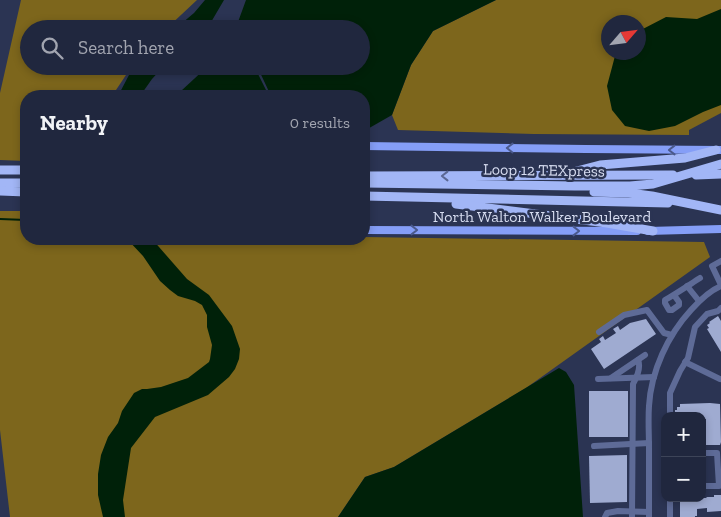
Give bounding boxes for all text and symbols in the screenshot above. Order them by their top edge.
north arrow [601,15,646,60]
search box [20,20,370,75]
icon: search [38,34,66,62]
text: Search here [78,36,174,59]
text: Nearby [40,110,108,135]
text: 0 results [290,113,350,132]
one-way arrow [506,143,514,153]
one-way arrow [668,145,676,155]
street label: Loop 12 TEXpress [483,159,605,181]
one-way arrow [441,171,448,181]
street label: North Walton Walker Boulevard [433,207,651,226]
one-way arrow [410,225,418,235]
one-way arrow [572,226,580,236]
map controls [661,412,706,502]
button: + [661,412,706,457]
button: − [661,457,706,502]

